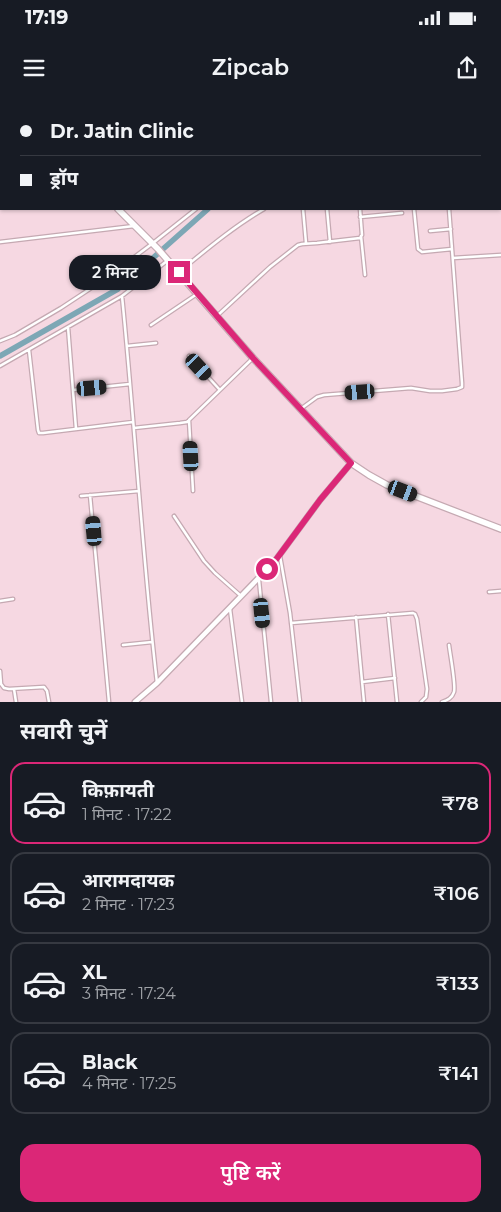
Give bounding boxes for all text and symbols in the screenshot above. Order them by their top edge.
text: 17:19 [25,6,68,29]
icon: menu [20,54,48,82]
text: Zipcab [212,54,289,81]
icon: share [453,54,481,82]
text: Dr. Jatin Clinic [50,120,194,143]
text: ड्रॉप [50,167,78,190]
callout: 2 मिनट [69,254,162,290]
route end [168,261,190,283]
text: 2 मिनट [92,263,138,282]
car [183,351,214,383]
car [76,379,107,397]
car [344,383,375,401]
car [182,441,199,471]
car [386,479,419,503]
car [85,515,102,547]
route start [256,558,278,580]
car [252,597,271,629]
text: सवारी चुनें [20,718,107,745]
text: किफ़ायती [82,779,154,802]
icon: car [22,781,67,826]
text: ₹78 [442,792,479,815]
text: 1 मिनट · 17:22 [82,805,172,824]
text: आरामदायक [82,869,174,892]
icon: car [22,871,67,916]
text: ₹106 [433,882,479,905]
text: 2 मिनट · 17:23 [82,895,175,914]
icon: car [22,961,67,1006]
text: XL [82,961,107,984]
text: ₹133 [436,972,479,995]
text: 3 मिनट · 17:24 [82,984,176,1003]
icon: car [22,1051,67,1096]
text: Black [82,1051,138,1074]
text: ₹141 [438,1062,479,1085]
text: 4 मिनट · 17:25 [82,1074,176,1093]
button: पुष्टि करें [20,1144,481,1202]

